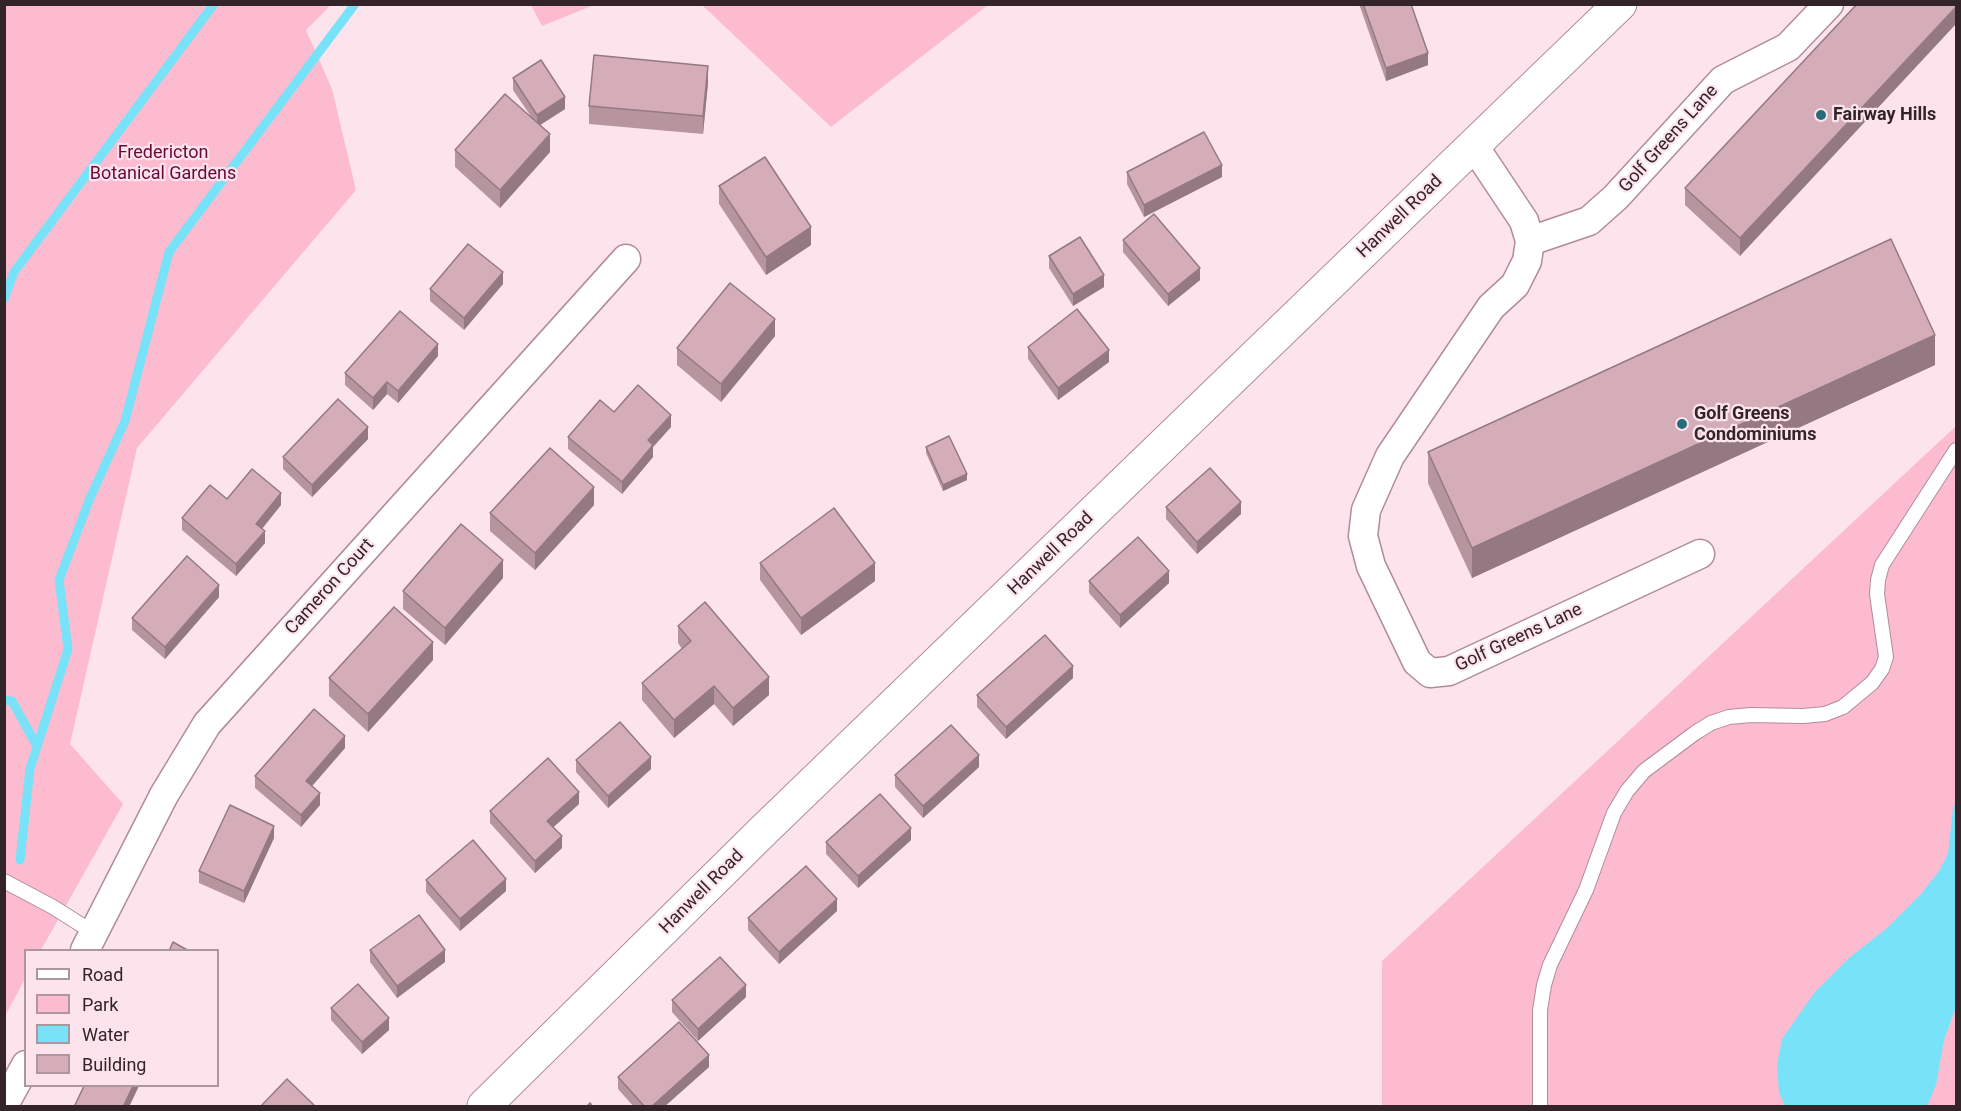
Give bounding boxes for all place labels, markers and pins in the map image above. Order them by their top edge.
place label: Fairway Hills [1833,104,1936,126]
marker: Fairway Hills [1814,108,1828,122]
place label: Golf Greens Condominiums [1694,403,1816,446]
marker: Golf Greens Condominiums [1675,417,1689,431]

